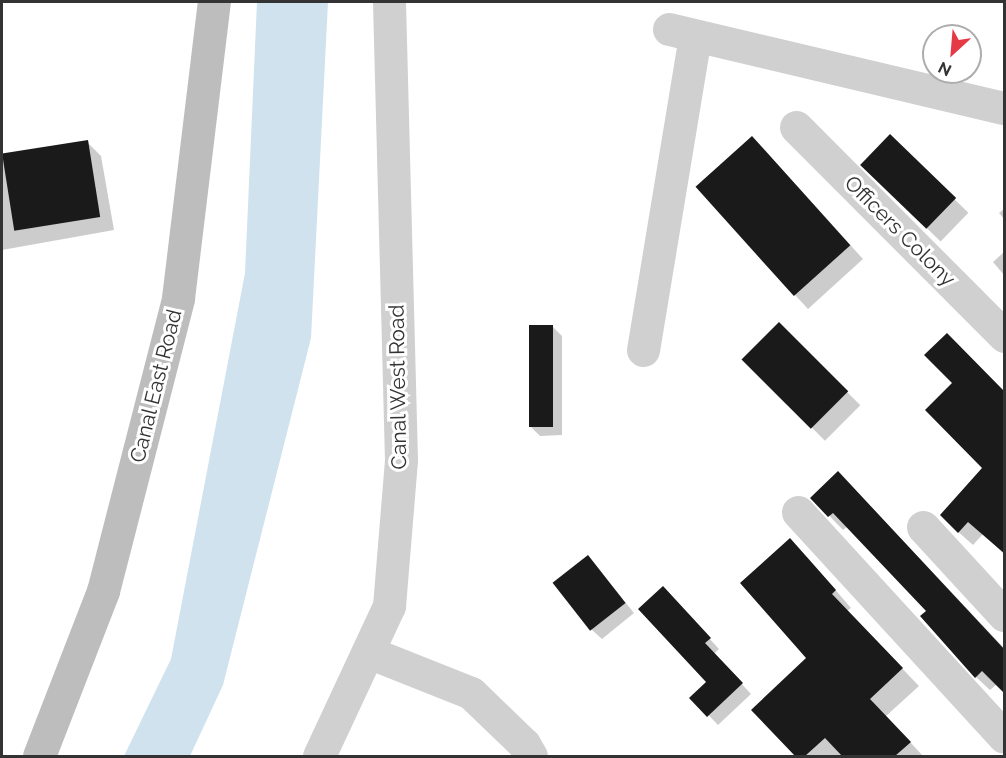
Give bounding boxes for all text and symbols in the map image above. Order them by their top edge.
north arrow [922,24,982,84]
text: N [935,58,954,80]
street label: Officers Colony [839,170,961,292]
street label: Canal West Road [384,304,412,470]
street label: Canal East Road [125,306,187,466]

